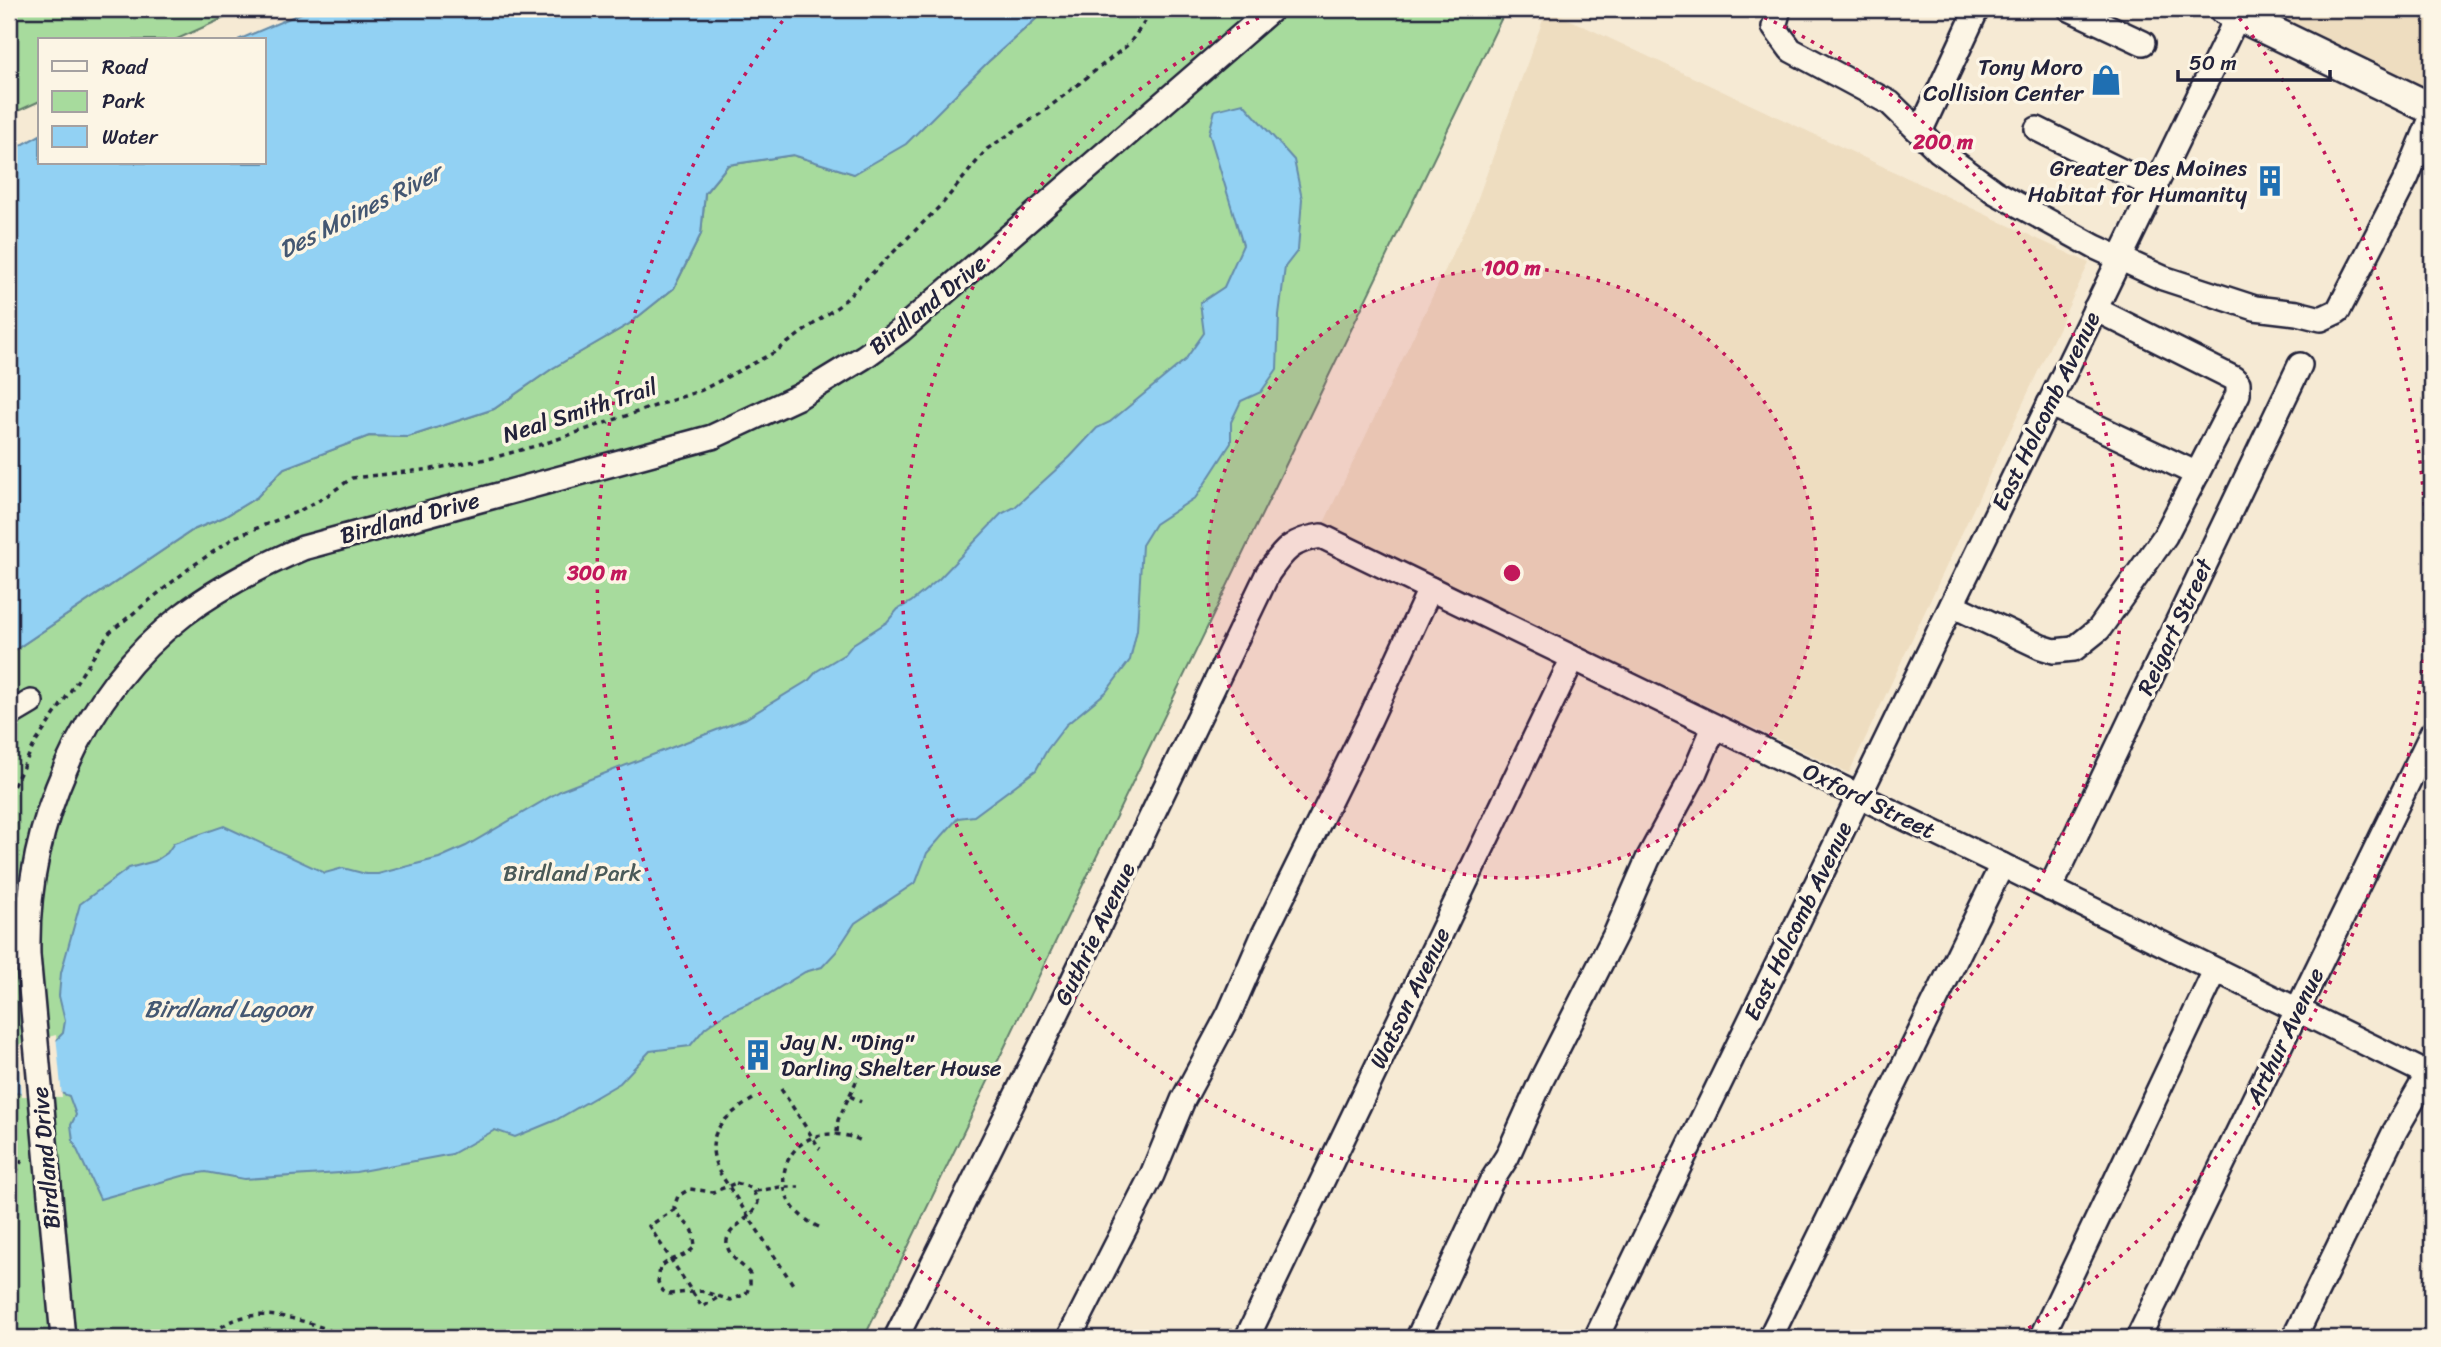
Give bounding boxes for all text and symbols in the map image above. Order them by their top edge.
legend [38,38,266,164]
scale bar [2178,38,2331,82]
text: 50 m [2189,44,2237,82]
place label: Tony Moro Collision Center [1923,47,2085,114]
text: Road [102,48,149,86]
shop icon: Tony Moro Collision Center [2089,63,2123,97]
text: Park [102,82,145,120]
text: Water [102,118,159,156]
text: 200 m [1912,123,1974,161]
place label: Greater Des Moines Habitat for Humanity [2028,148,2248,215]
water label: Des Moines River [271,150,453,270]
building icon: Greater Des Moines Habitat for Humanity [2253,164,2287,198]
street label: Birdland Drive [860,244,997,366]
text: 100 m [1483,249,1541,287]
street label: East Holcomb Avenue [1980,304,2112,518]
street label: Neal Smith Trail [497,367,663,455]
street label: Birdland Drive [336,480,485,556]
street label: Reigart Street [2125,550,2225,702]
text: 300 m [566,554,628,592]
centre of rings [1500,561,1524,585]
street label: Oxford Street [1796,751,1942,851]
street label: East Holcomb Avenue [1732,814,1864,1028]
park label: Birdland Park [503,853,642,894]
street label: Guthrie Avenue [1043,855,1147,1013]
street label: Watson Avenue [1358,920,1462,1076]
street label: Arthur Avenue [2234,960,2336,1113]
water label: Birdland Lagoon [144,988,315,1030]
place label: Jay N. "Ding" Darling Shelter House [780,1022,1002,1089]
building icon: Jay N. "Ding" Darling Shelter House [741,1038,775,1072]
street label: Birdland Drive [19,1085,73,1231]

